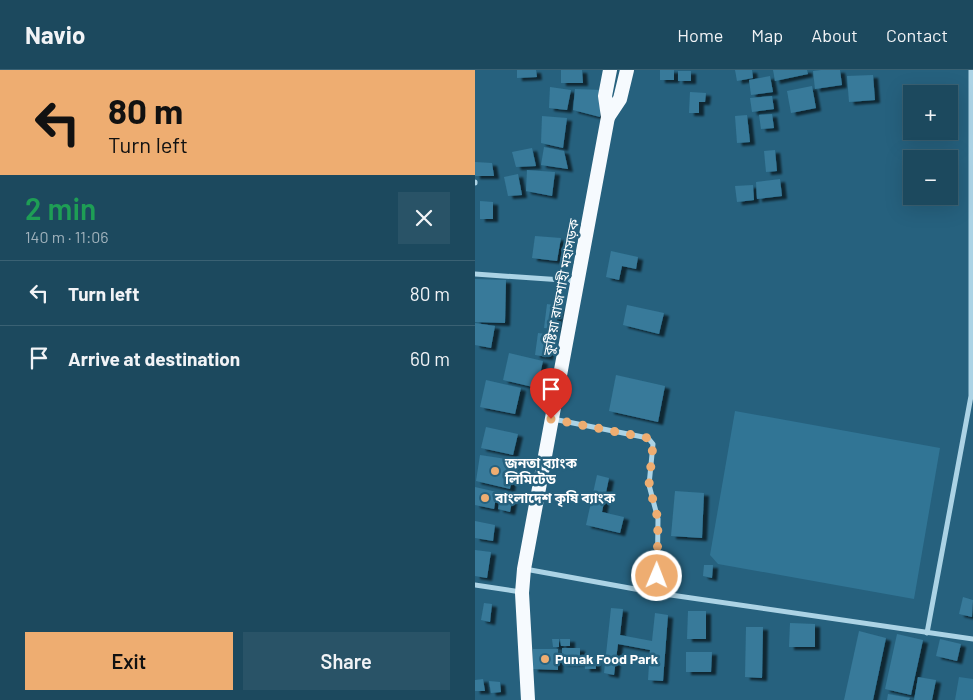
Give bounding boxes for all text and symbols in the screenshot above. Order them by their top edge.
text: Navio [25,20,85,49]
text: Home [677,24,723,46]
text: Map [751,24,783,46]
text: About [811,24,858,46]
text: Contact [886,24,948,46]
map controls [903,85,958,205]
button: + [903,85,958,140]
text: 80 m [108,89,183,131]
icon: left [25,90,90,155]
text: Turn left [108,131,188,157]
button: − [903,150,958,205]
text: 2 min [25,190,96,226]
button: close [398,192,450,244]
street label: কুষ্টিয়া রাজশাহী মহাসড়ক [539,216,583,358]
text: 140 m · 11:06 [25,227,109,246]
icon: left [25,279,53,307]
text: Turn left [68,282,139,305]
text: 80 m [410,282,450,305]
icon: arrive [25,344,53,372]
text: Arrive at destination [68,347,240,370]
text: 60 m [410,347,450,370]
pin [530,368,572,419]
icon: arrive [537,375,565,403]
place label: জনতা ব্যাংক লিমিটেড [504,454,578,487]
marker: জনতা ব্যাংক লিমিটেড [489,465,501,477]
place label: বাংলাদেশ কৃষি ব্যাংক [494,489,616,508]
marker: বাংলাদেশ কৃষি ব্যাংক [479,492,491,504]
position arrow [630,549,682,601]
button: Exit [25,632,233,690]
button: Share [243,632,450,690]
place label: Punak Food Park [555,650,659,667]
marker: Punak Food Park [539,653,551,665]

